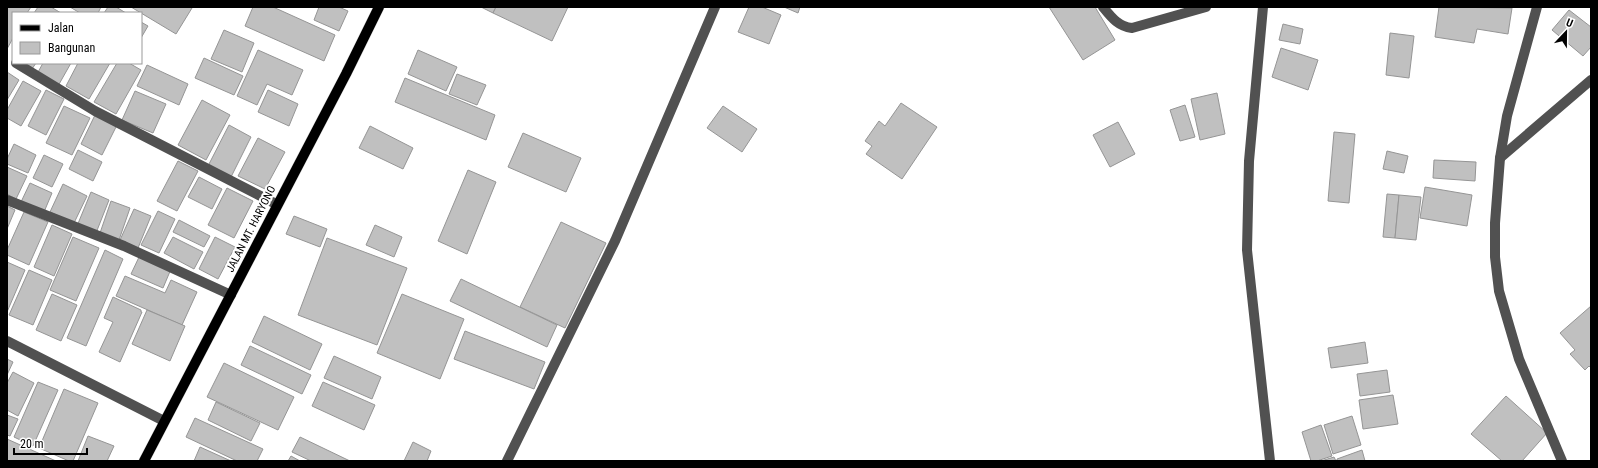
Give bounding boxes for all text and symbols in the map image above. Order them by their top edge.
legend [12,12,142,64]
north arrow [1546,12,1586,52]
text: U [1564,16,1575,30]
text: Jalan [48,21,74,35]
text: Bangunan [48,41,95,55]
street label: JALAN MT. HARYONO [224,184,278,274]
scale bar [14,430,87,456]
text: 20 m [20,437,44,451]

